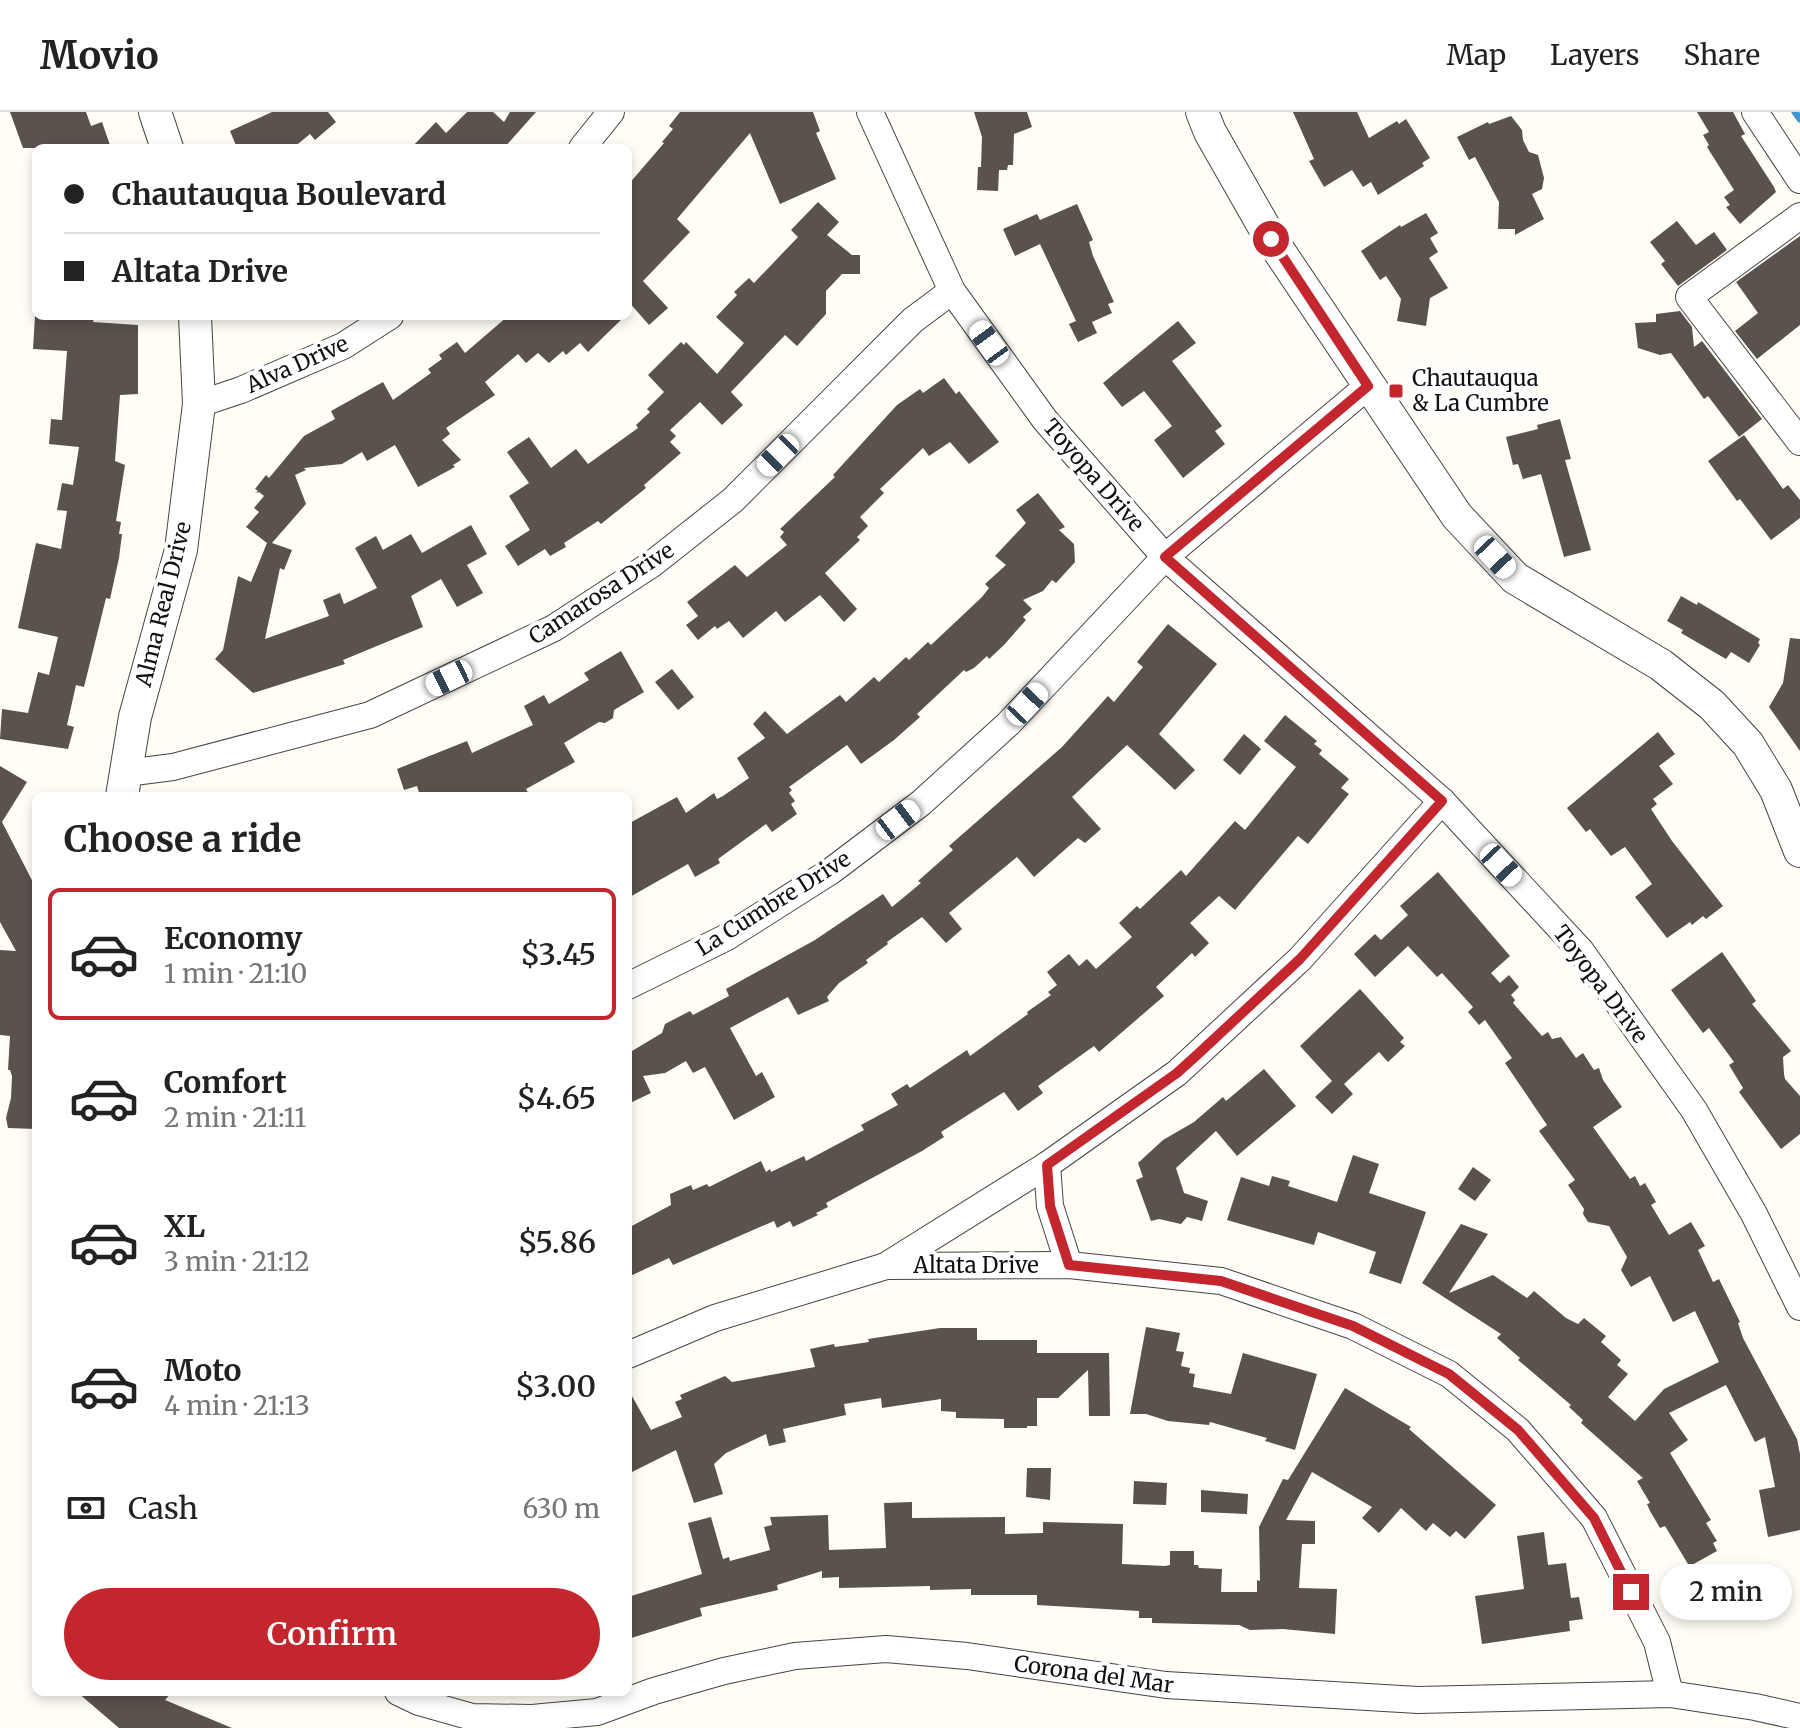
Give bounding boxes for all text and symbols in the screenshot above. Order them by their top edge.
text: Movio [40,32,159,79]
text: Map [1446,37,1506,73]
text: Layers [1550,37,1639,73]
text: Share [1683,37,1760,73]
text: Chautauqua Boulevard [112,175,446,213]
route start [1253,221,1289,257]
text: Altata Drive [112,252,288,290]
car [965,317,1013,369]
street label: Alva Drive [241,329,352,399]
place label: Chautauqua & La Cumbre [1412,364,1549,417]
marker: Chautauqua & La Cumbre [1387,382,1405,400]
street label: Toyopa Drive [1037,413,1151,537]
car [753,430,803,480]
street label: Alma Real Drive [129,518,197,690]
car [1470,531,1520,583]
street label: Camarosa Drive [523,536,679,650]
car [422,657,476,699]
car [1002,678,1052,730]
car [872,796,924,844]
text: Choose a ride [64,817,301,862]
car [1476,839,1526,891]
street label: La Cumbre Drive [691,844,855,962]
icon: car [68,918,140,990]
text: Economy [164,919,302,957]
street label: Toyopa Drive [1548,919,1654,1049]
text: $3.45 [520,935,596,973]
text: 1 min · 21:10 [164,957,307,990]
icon: car [68,1062,140,1134]
text: Comfort [164,1063,287,1101]
text: $4.65 [517,1079,596,1117]
text: 2 min · 21:11 [164,1101,306,1134]
icon: car [68,1206,140,1278]
text: XL [164,1207,205,1245]
text: $5.86 [518,1223,596,1261]
text: 3 min · 21:12 [164,1245,310,1278]
street label: Altata Drive [912,1251,1039,1279]
icon: car [68,1350,140,1422]
text: Moto [164,1351,242,1389]
text: $3.00 [515,1367,596,1405]
text: 4 min · 21:13 [164,1389,310,1422]
icon: cash [64,1486,108,1530]
text: Cash [128,1489,198,1527]
text: 630 m [523,1492,600,1525]
callout: 2 min [1659,1564,1791,1620]
route end [1613,1574,1649,1610]
text: 2 min [1689,1575,1763,1608]
button: Confirm [64,1588,600,1680]
street label: Corona del Mar [1012,1649,1176,1699]

